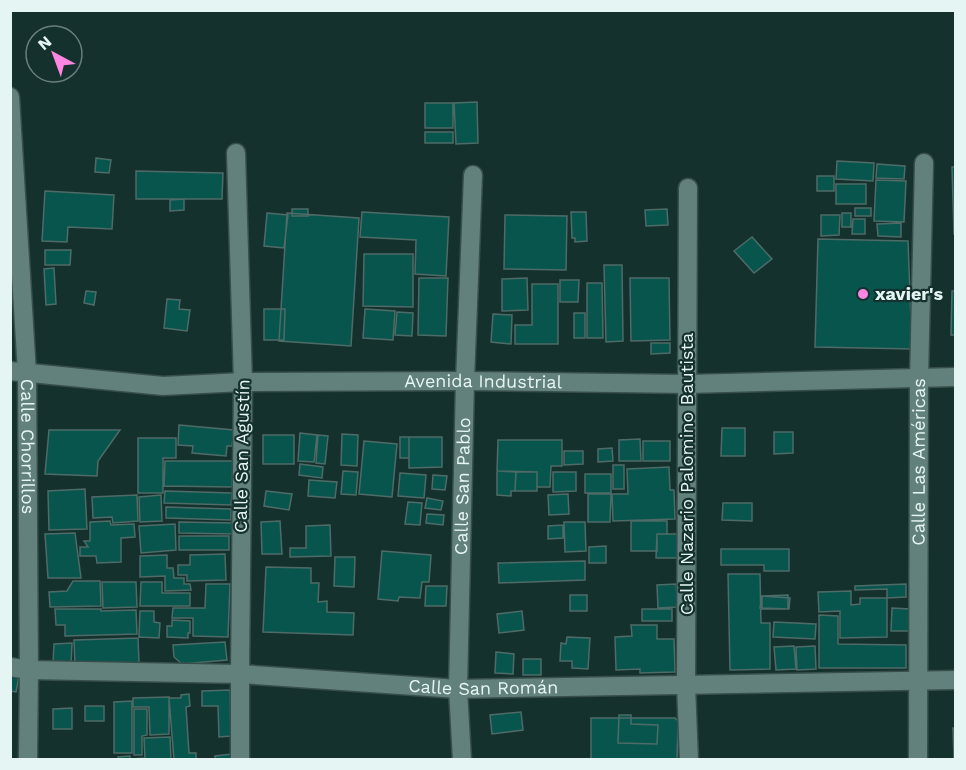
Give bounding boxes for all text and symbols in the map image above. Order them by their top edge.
north arrow [24,24,84,84]
text: N [34,32,55,54]
place label: xavier's [875,283,943,304]
marker: xavier's [856,287,870,301]
street label: Calle Nazario Palomino Bautista [676,333,697,615]
street label: Avenida Industrial [404,370,563,392]
street label: Calle Las Américas [908,378,929,546]
street label: Calle Chorrillos [17,379,39,514]
street label: Calle San Agustín [230,379,253,533]
street label: Calle San Pablo [450,417,474,555]
street label: Calle San Román [408,675,558,699]

